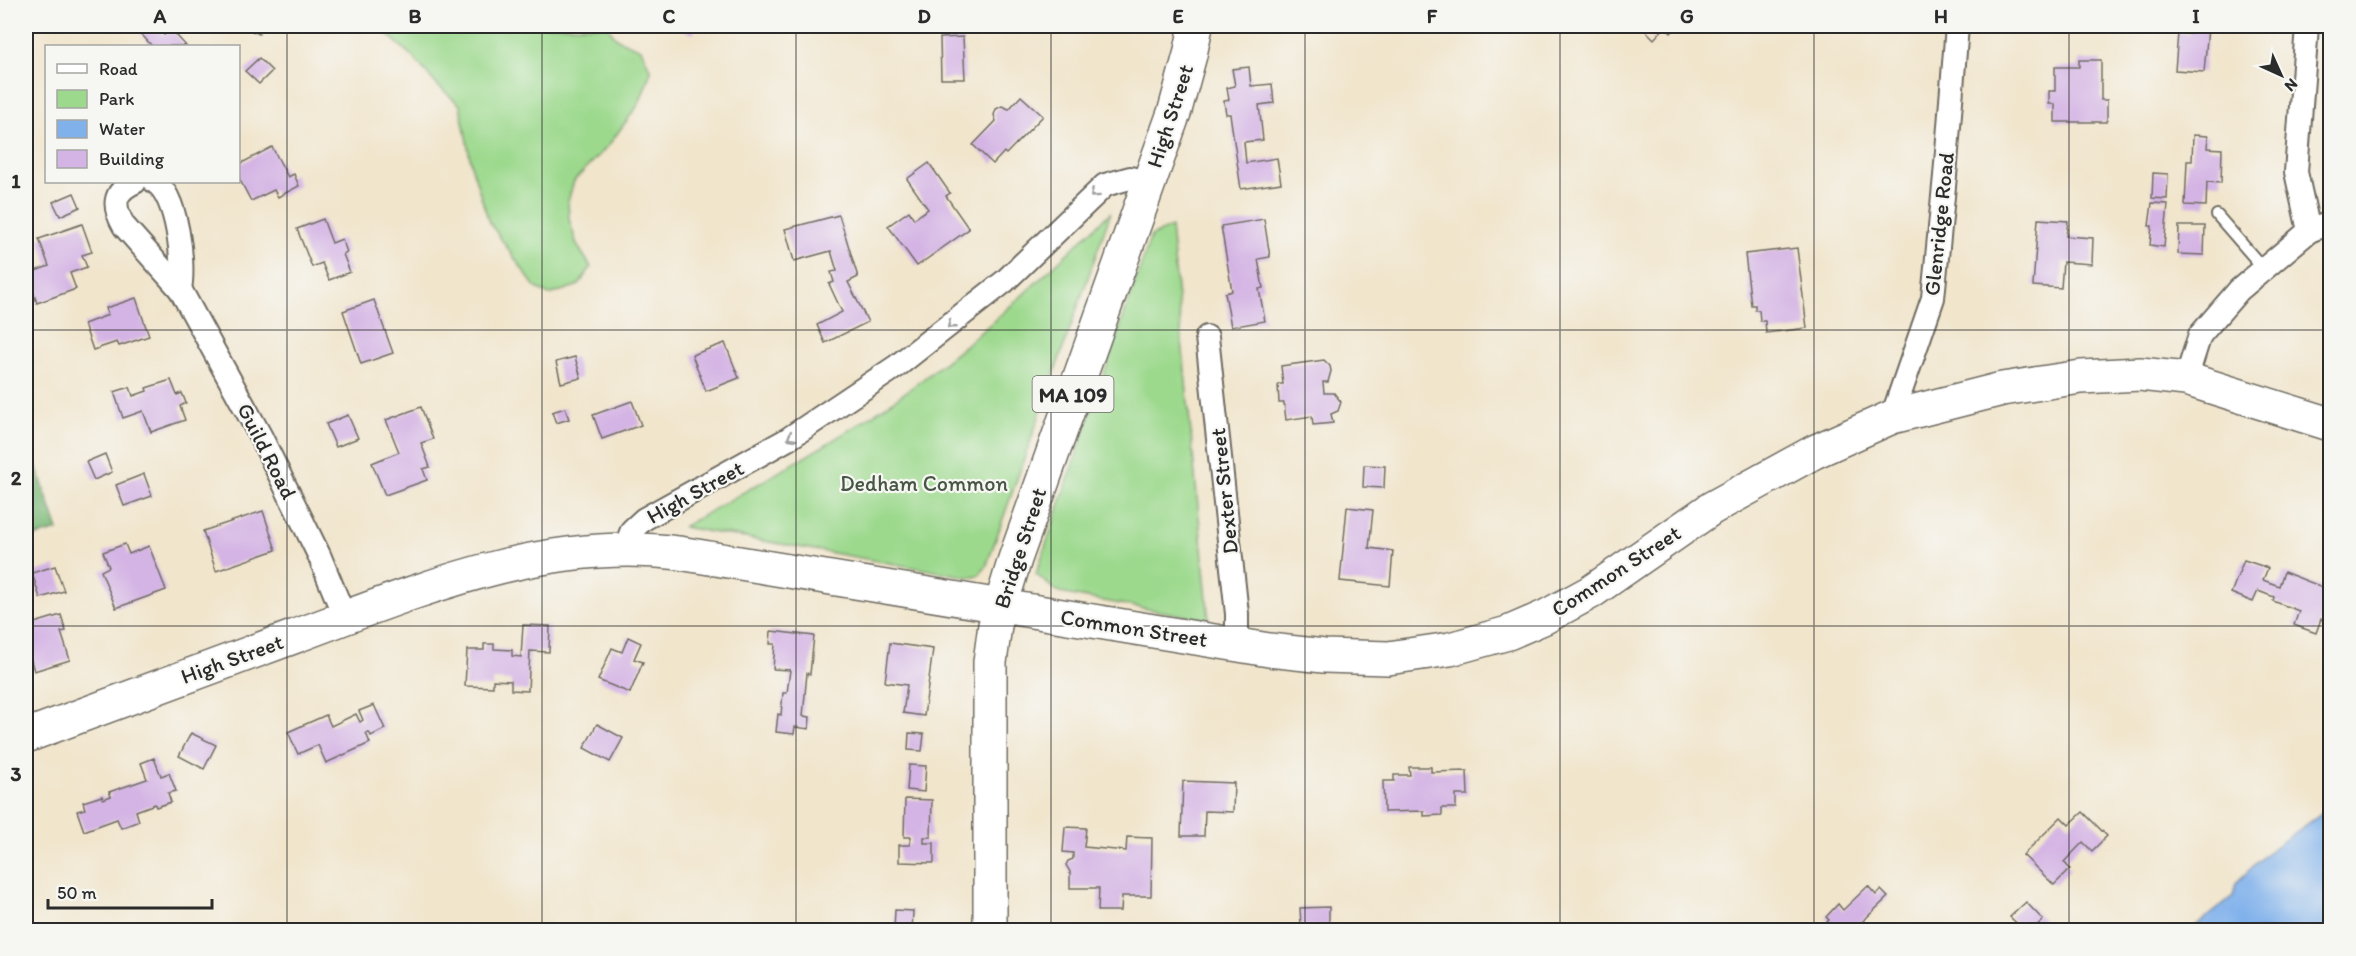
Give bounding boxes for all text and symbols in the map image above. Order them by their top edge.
text: A [153,4,167,28]
text: B [409,4,422,28]
text: C [663,4,676,28]
text: D [917,4,931,28]
text: E [1172,4,1184,28]
text: F [1427,4,1438,28]
text: G [1680,4,1694,28]
text: H [1934,4,1948,28]
text: I [2192,4,2200,28]
legend [45,45,240,183]
north arrow [2251,45,2311,105]
text: Road [99,58,138,80]
street label: High Street [1141,61,1199,171]
text: N [2281,75,2302,96]
text: Park [99,88,134,110]
text: Water [99,118,145,140]
text: Building [99,148,165,170]
street label: Glenridge Road [1918,151,1960,297]
text: 1 [11,169,21,193]
one-way arrow [1091,187,1101,198]
one-way arrow [947,318,958,329]
road number: MA 109 [1032,376,1114,412]
street label: Guild Road [231,398,303,504]
street label: Dexter Street [1204,427,1244,555]
one-way arrow [787,429,797,441]
street label: High Street [642,454,748,530]
text: 2 [11,466,22,490]
park label: Dedham Common [840,470,1009,497]
street label: Bridge Street [988,484,1052,612]
street label: Common Street [1546,519,1686,623]
street label: Common Street [1059,603,1209,653]
street label: High Street [177,628,287,690]
text: 3 [11,762,22,786]
scale bar [48,872,212,910]
text: 50 m [57,882,97,904]

